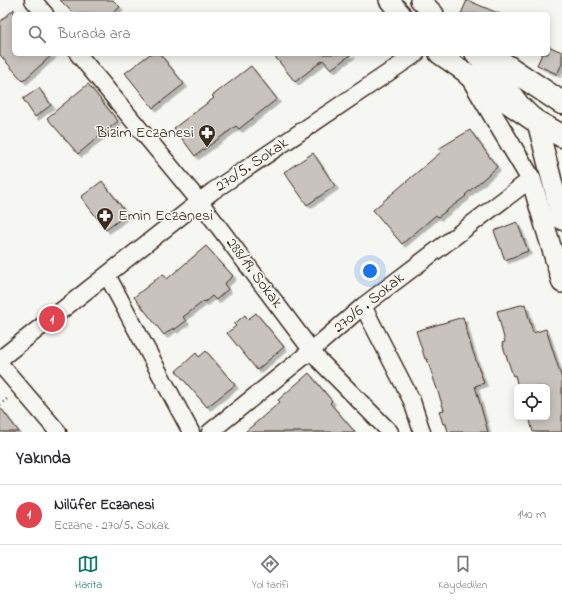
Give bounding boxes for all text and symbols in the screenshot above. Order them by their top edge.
search box [12,12,550,56]
icon: search [26,23,48,45]
text: Burada ara [58,23,131,45]
place label: Bizim Eczanesi [95,121,194,145]
pharmacy icon: Bizim Eczanesi [197,123,217,148]
street label: 270/5. Sokak [211,131,294,198]
place label: Emin Eczanesi [118,204,213,228]
pharmacy icon: Emin Eczanesi [95,206,115,231]
street label: 288/19. Sokak [219,233,289,314]
your location [360,261,380,281]
street label: 270/6 . Sokak [328,266,411,339]
pin: 1 [39,304,65,334]
map controls [514,384,550,420]
button: locate [514,384,550,420]
text: Yakında [16,446,71,471]
text: Nilüfer Eczanesi [54,494,155,516]
text: 1 [27,505,31,524]
text: 140 m [518,505,546,524]
text: Eczane · 270/5. Sokak [54,516,170,535]
tab: Harita [75,553,102,593]
tab: Yol tarifi [252,553,288,593]
tab: Kaydedilen [438,553,487,593]

